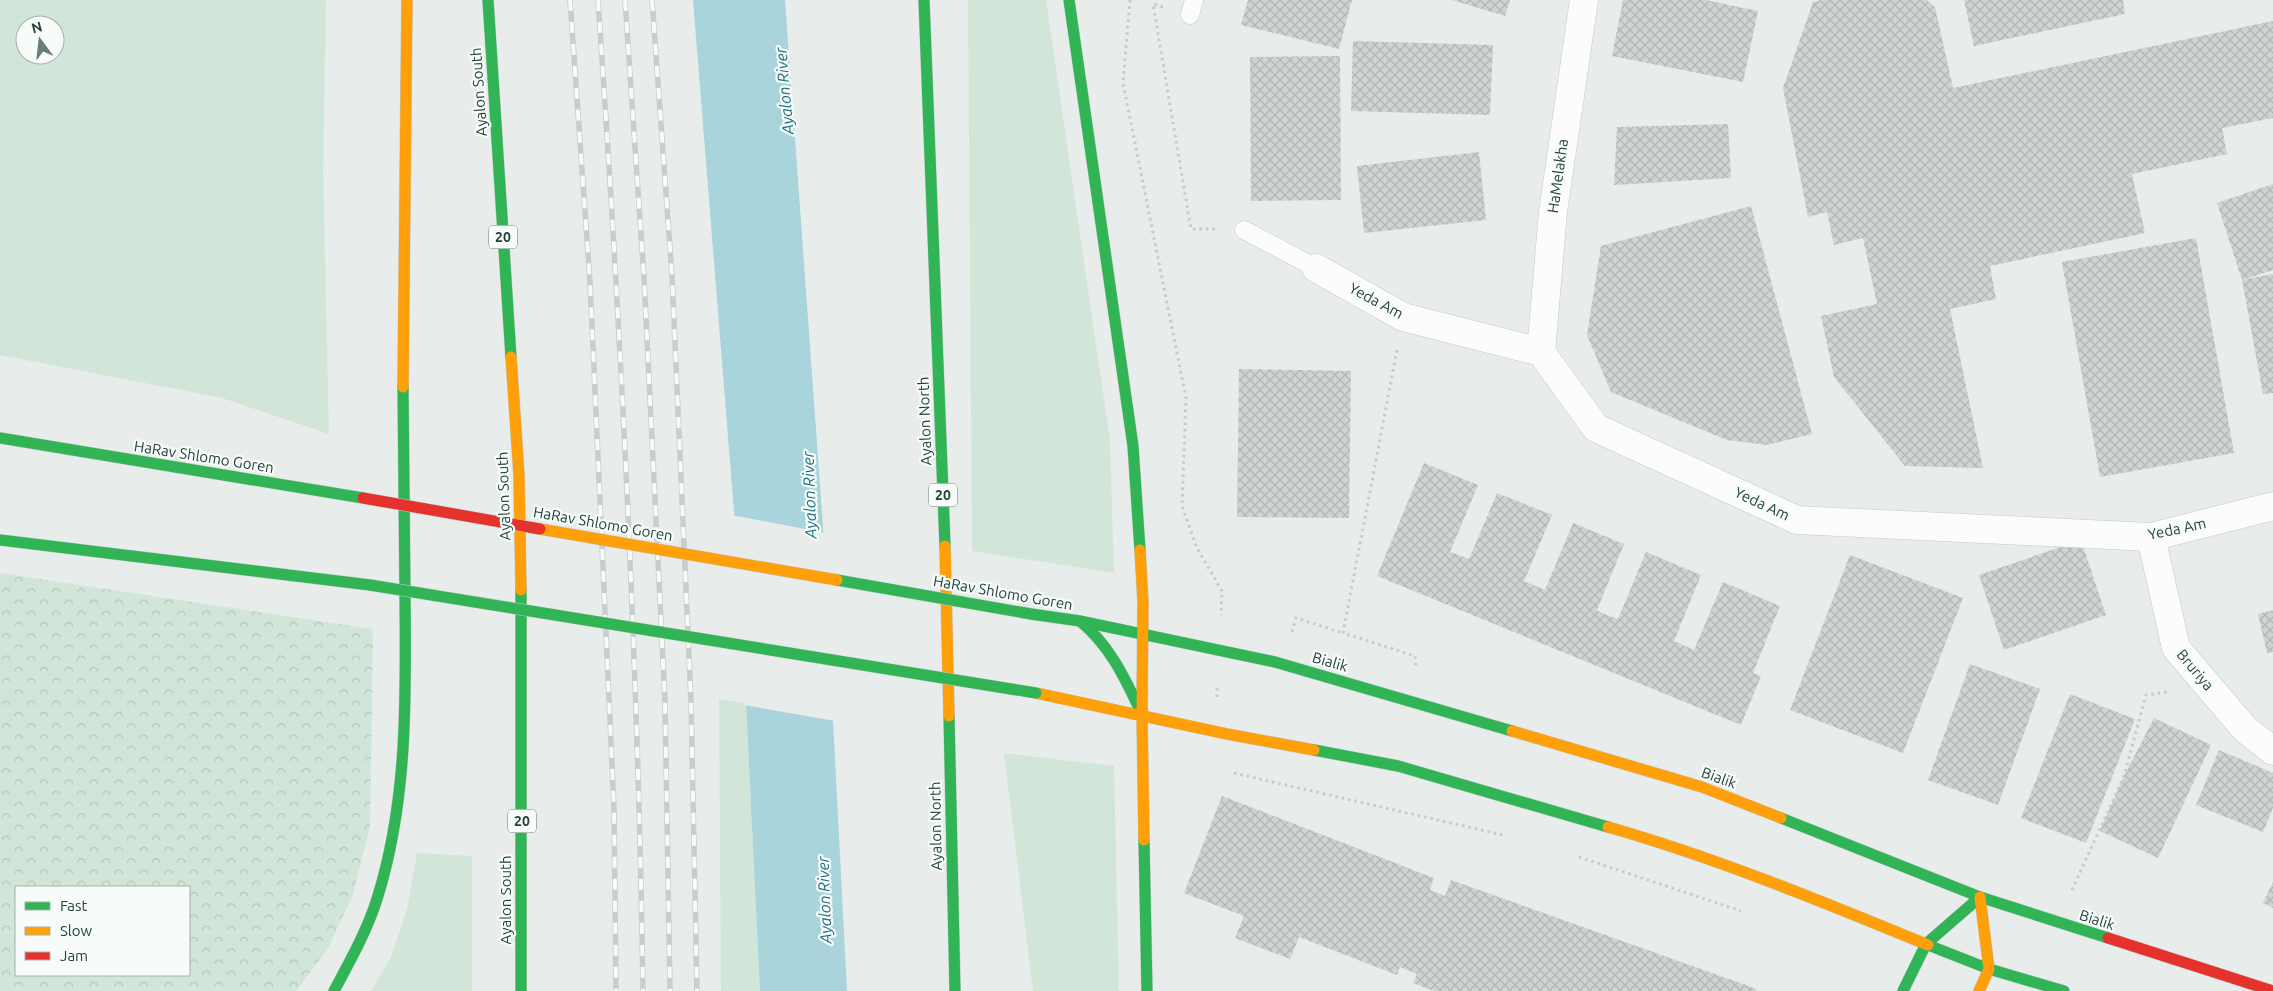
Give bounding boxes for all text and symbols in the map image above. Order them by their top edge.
north arrow [15,15,65,65]
text: N [30,18,44,37]
water label: Ayalon River [771,46,797,136]
street label: Ayalon South [467,47,490,137]
street label: HaMelakha [1544,138,1571,214]
road number: 20 [489,226,517,248]
street label: Yeda Am [1346,279,1406,322]
street label: Ayalon North [914,376,935,466]
street label: HaRav Shlomo Goren [133,437,275,476]
water label: Ayalon River [798,450,820,540]
street label: Ayalon South [493,451,514,541]
street label: Yeda Am [1732,483,1793,524]
road number: 20 [929,484,957,506]
street label: HaRav Shlomo Goren [532,503,674,544]
street label: Yeda Am [2146,514,2207,543]
street label: HaRav Shlomo Goren [932,572,1074,613]
street label: Bruriya [2173,646,2217,694]
street label: Bialik [1310,648,1350,675]
street label: Bialik [1699,763,1739,792]
street label: Ayalon North [926,781,945,871]
road number: 20 [508,809,536,832]
water label: Ayalon River [813,855,835,945]
street label: Ayalon South [497,856,514,944]
legend [15,886,190,976]
text: Fast [60,897,88,914]
street label: Bialik [2077,906,2117,933]
text: Slow [60,922,93,939]
text: Jam [60,947,88,964]

